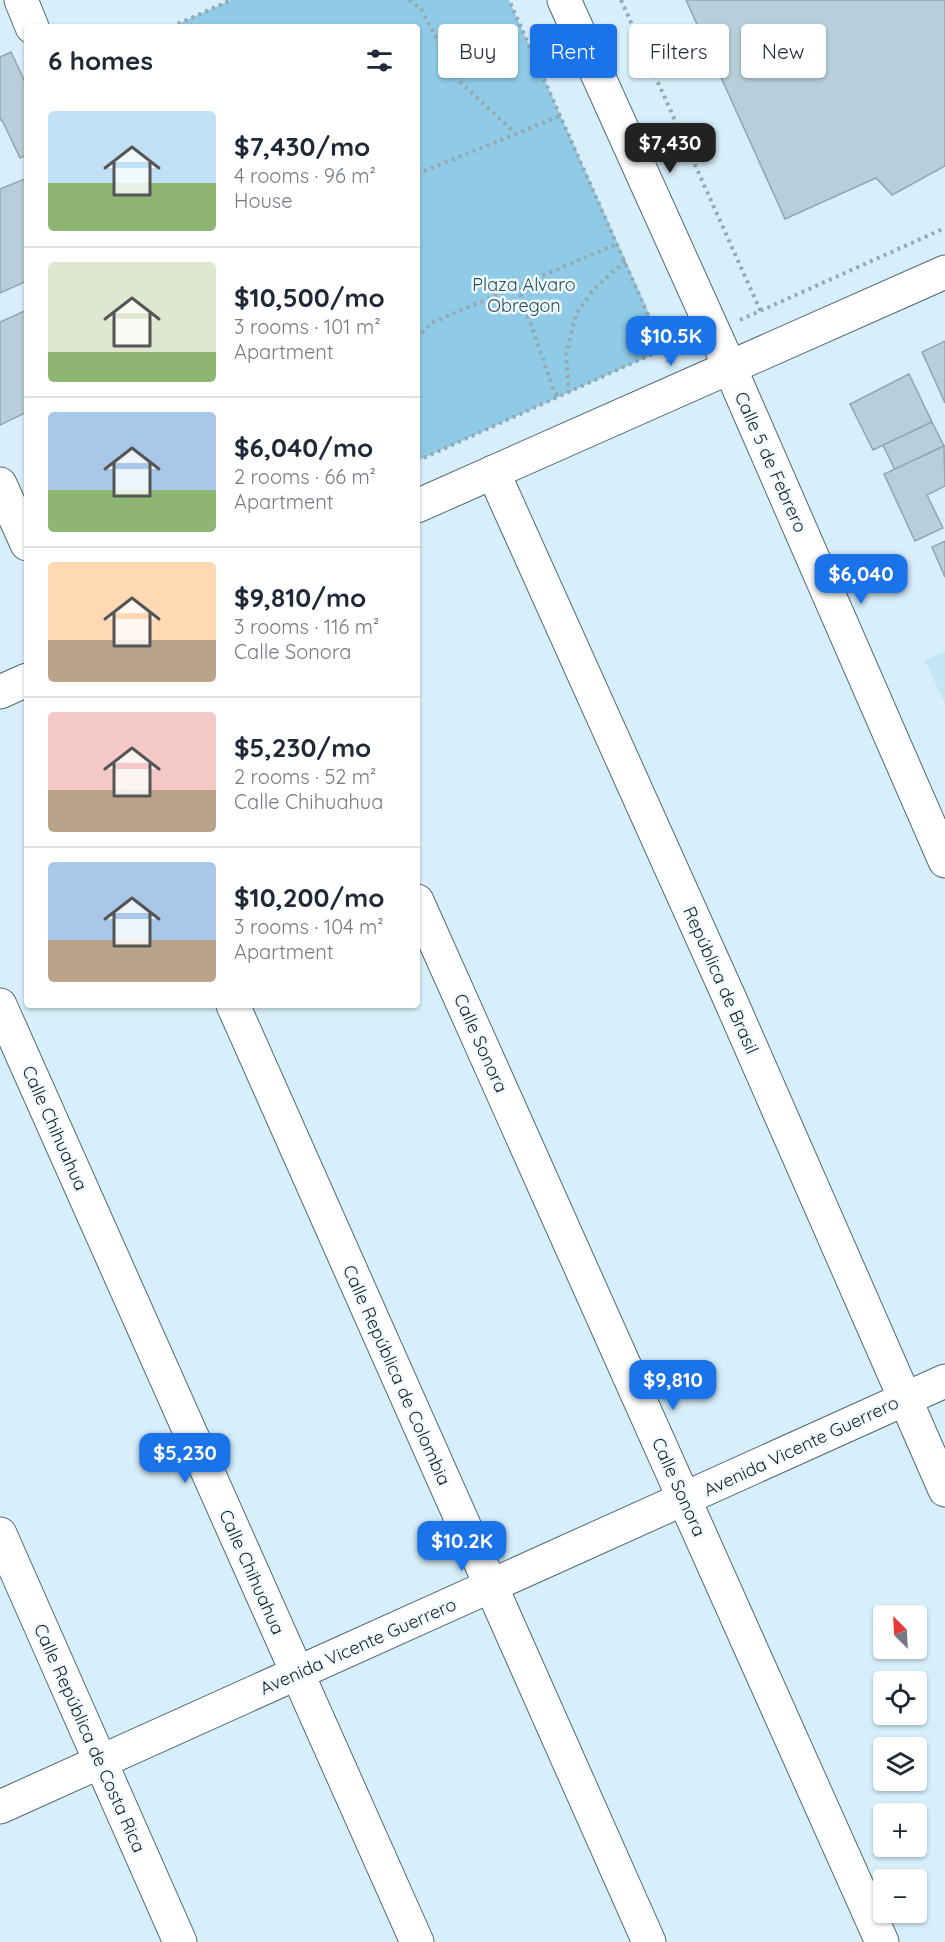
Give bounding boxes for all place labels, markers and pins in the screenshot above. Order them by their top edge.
pin: $7,430 [621,123,719,174]
pin: $10.5K [622,316,720,367]
pin: $6,040 [812,554,910,605]
pin: $9,810 [624,1360,722,1411]
pin: $5,230 [136,1433,234,1484]
pin: $10.2K [413,1521,511,1572]

